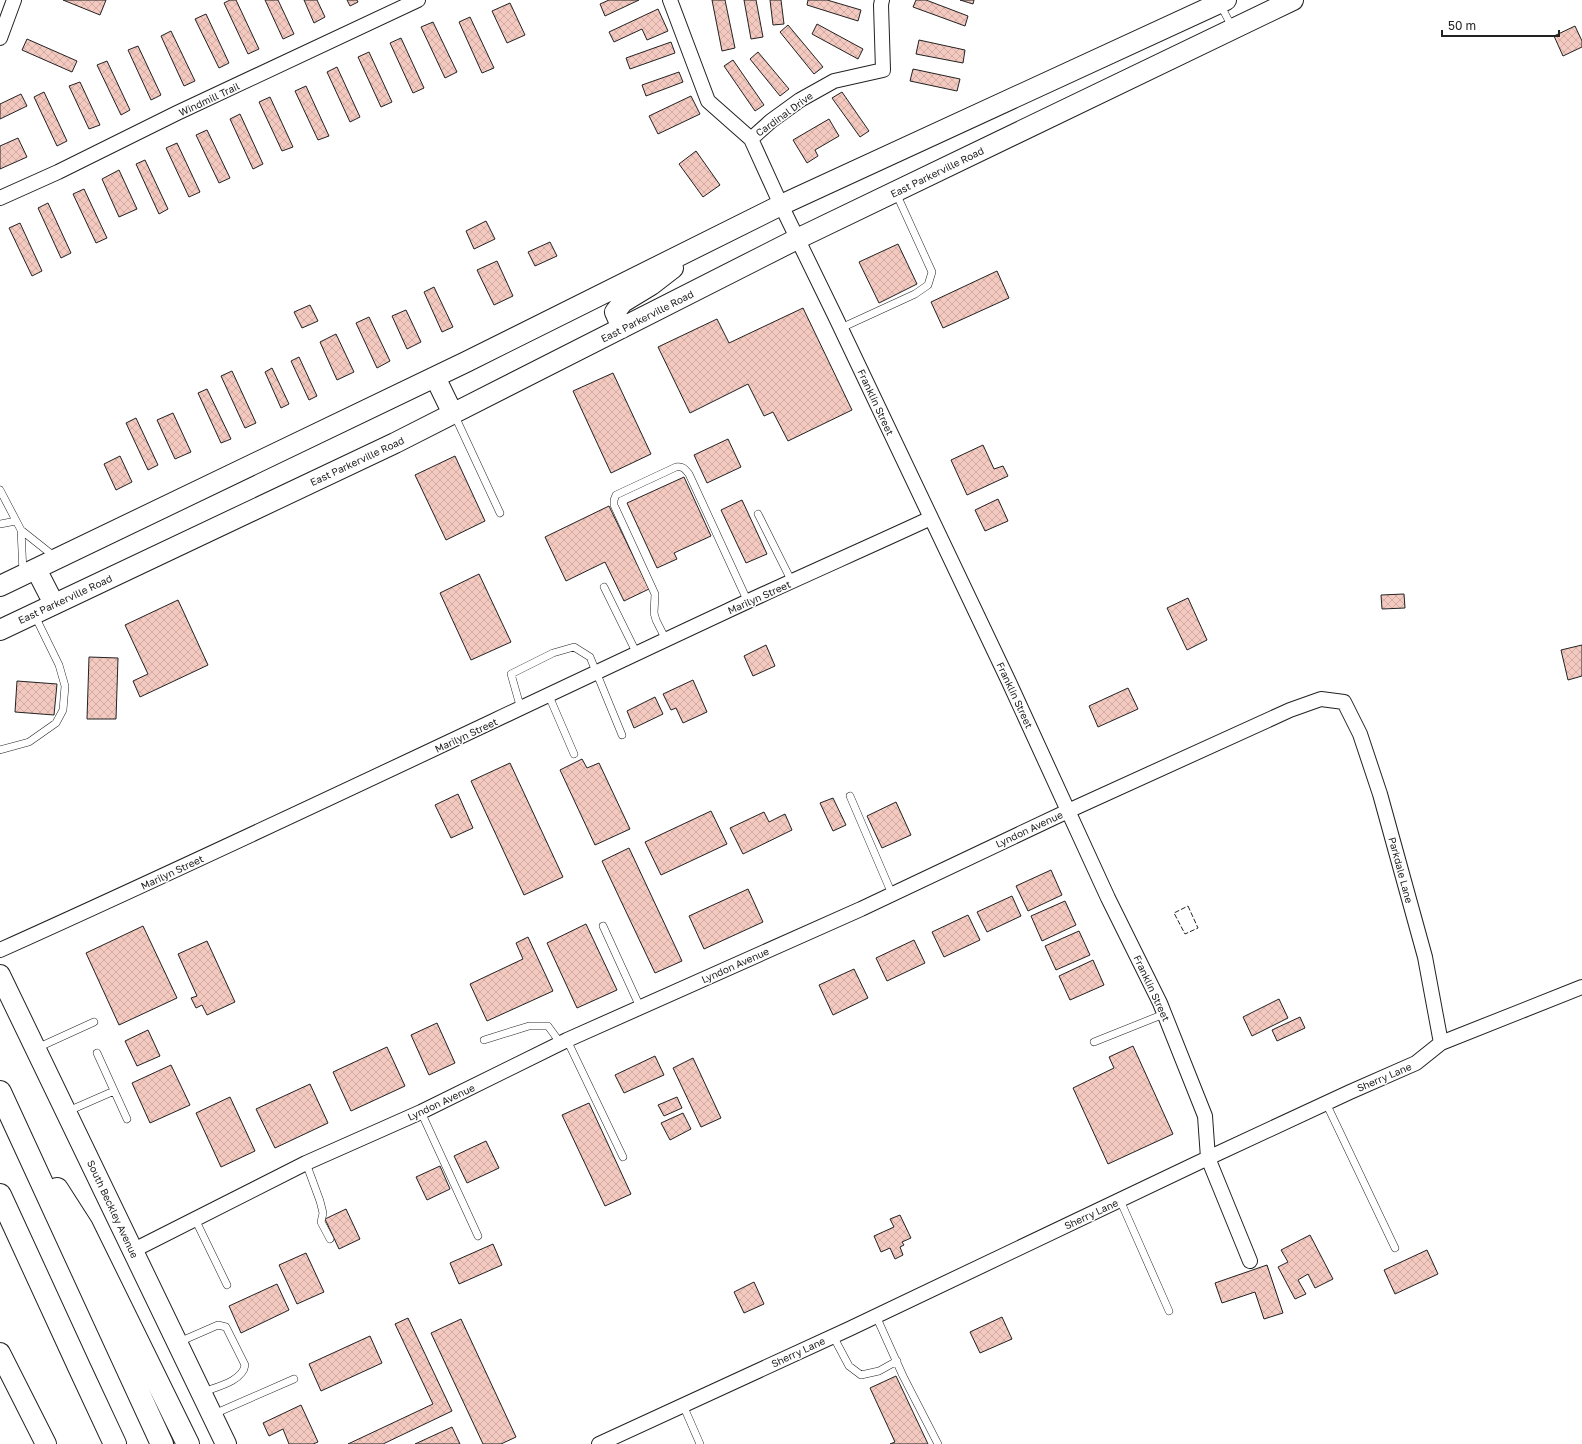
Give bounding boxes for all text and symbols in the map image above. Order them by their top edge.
scale bar [1442,12,1559,38]
text: 50 m [1448,18,1476,33]
street label: Windmill Trail [177,80,241,118]
street label: Cardinal Drive [753,89,815,139]
street label: East Parkerville Road [888,144,986,200]
street label: East Parkerville Road [599,287,695,345]
street label: Franklin Street [855,367,897,437]
street label: East Parkerville Road [308,434,406,488]
street label: East Parkerville Road [16,572,114,626]
street label: Marilyn Street [726,578,792,616]
street label: Franklin Street [994,660,1036,730]
street label: Marilyn Street [433,715,499,755]
street label: Lyndon Avenue [993,808,1065,850]
street label: Parkdale Lane [1386,836,1416,905]
street label: Marilyn Street [139,852,205,892]
street label: Lyndon Avenue [699,945,771,985]
street label: Franklin Street [1131,953,1173,1023]
street label: Sherry Lane [1355,1060,1413,1094]
street label: Lyndon Avenue [405,1081,477,1123]
street label: South Beckley Avenue [85,1158,141,1260]
street label: Sherry Lane [1062,1196,1120,1232]
street label: Sherry Lane [769,1334,827,1370]

